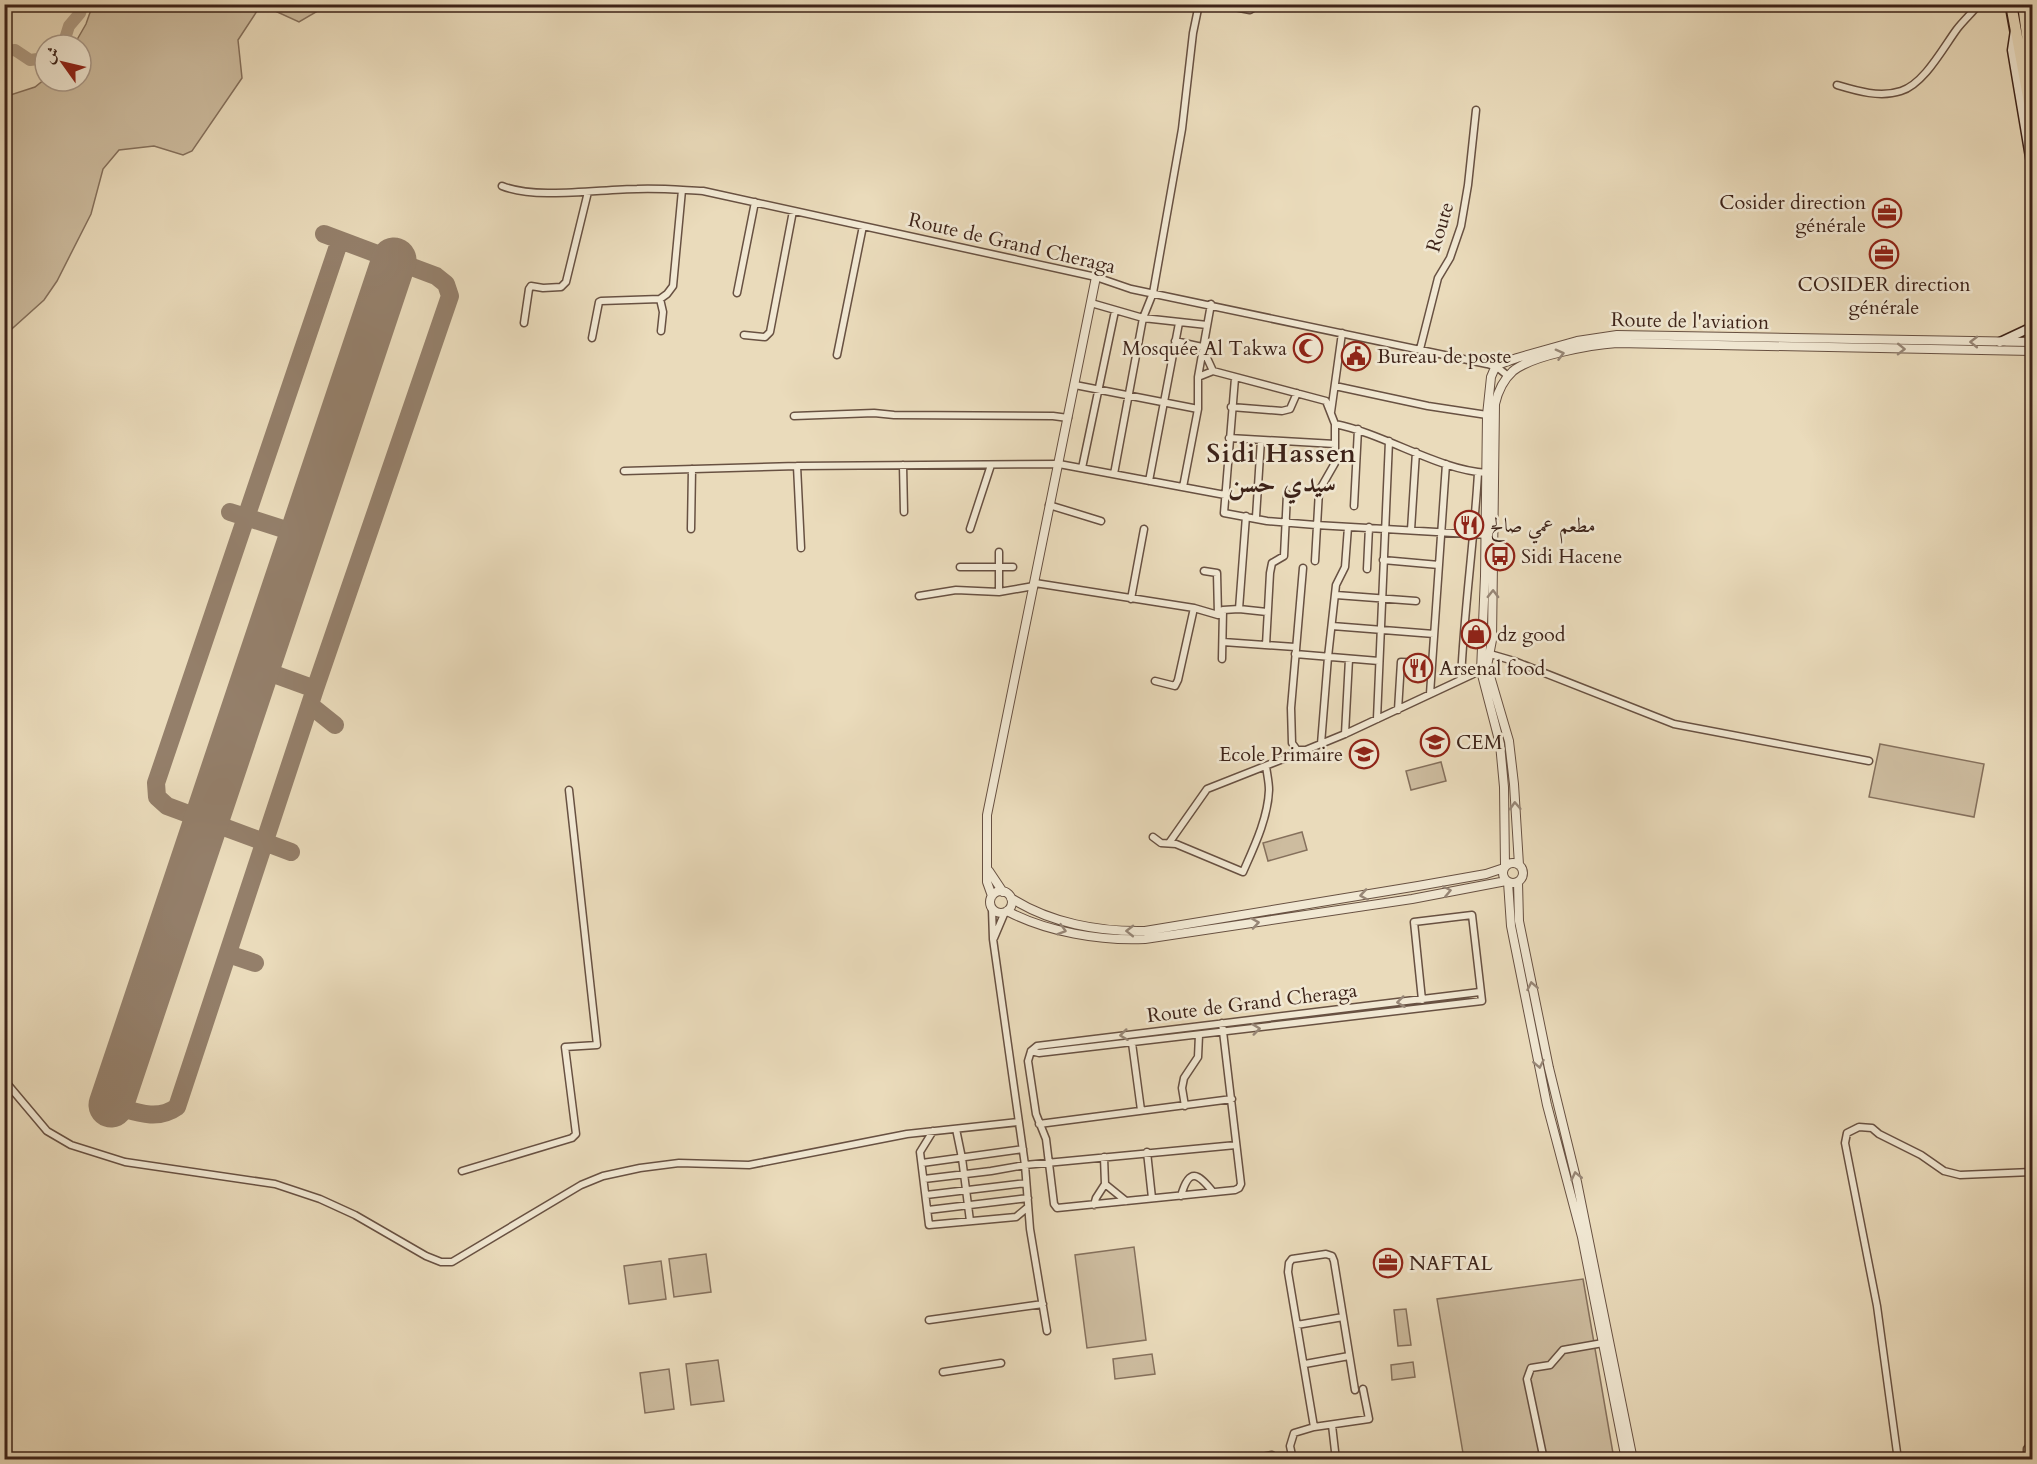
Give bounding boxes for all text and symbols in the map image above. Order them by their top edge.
north arrow [33,33,93,93]
text: ش [38,42,65,68]
place label: Cosider direction générale [1719,189,1867,239]
office icon: Cosider direction générale [1871,197,1903,229]
street label: Route [1420,199,1460,255]
street label: Route de Grand Cheraga [906,206,1119,280]
office icon: COSIDER direction générale [1868,238,1900,270]
place label: COSIDER direction générale [1797,271,1971,321]
street label: Route de l'aviation [1611,306,1770,336]
mosque icon: Mosquée Al Takwa [1292,332,1324,364]
place label: Mosquée Al Takwa [1122,335,1287,362]
one-way arrow [1970,336,1979,348]
public building icon: Bureau de poste [1340,340,1372,372]
place label: Bureau de poste [1377,343,1512,370]
one-way arrow [1896,343,1905,355]
one-way arrow [1554,349,1565,361]
district label: Sidi Hassen سيدي حسن [1206,436,1358,505]
restaurant icon: مطعم عمي صالح [1453,509,1485,541]
place label: مطعم عمي صالح [1490,512,1596,544]
bus stop icon: Sidi Hacene [1484,540,1516,572]
place label: Sidi Hacene [1521,543,1622,570]
one-way arrow [1486,590,1499,599]
shop icon: dz good [1460,618,1492,650]
place label: dz good [1497,621,1566,648]
restaurant icon: Arsenal food [1402,652,1434,684]
place label: Arsenal food [1439,655,1545,682]
school or university icon: CEM [1419,726,1451,758]
place label: CEM [1456,729,1503,756]
school or university icon: Ecole Primaire [1348,738,1380,770]
place label: Ecole Primaire [1219,741,1343,768]
one-way arrow [1509,802,1522,811]
one-way arrow [1442,886,1452,899]
one-way arrow [1359,888,1369,901]
one-way arrow [1250,917,1260,929]
one-way arrow [1056,923,1067,935]
one-way arrow [1125,924,1134,937]
street label: Route de Grand Cheraga [1145,977,1359,1029]
one-way arrow [1526,981,1539,991]
one-way arrow [1397,996,1406,1008]
one-way arrow [1251,1023,1260,1036]
one-way arrow [1119,1028,1129,1041]
one-way arrow [1532,1058,1545,1068]
one-way arrow [1570,1171,1583,1181]
office icon: NAFTAL [1372,1247,1404,1279]
place label: NAFTAL [1409,1250,1494,1277]

